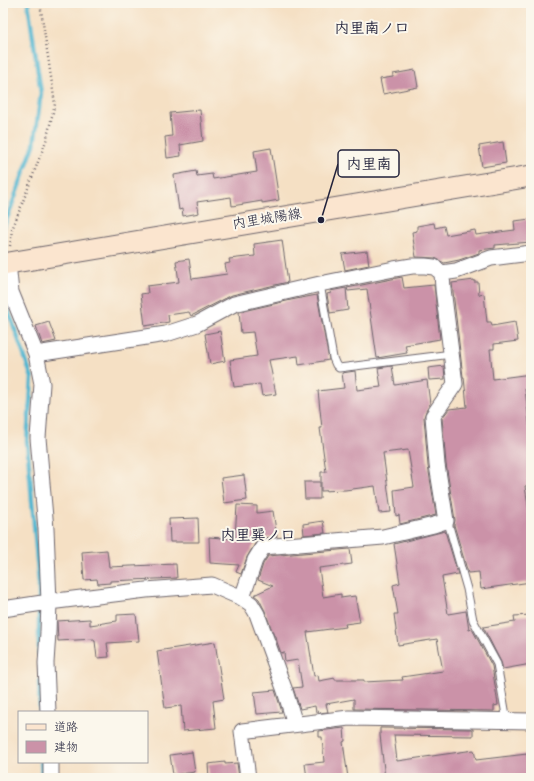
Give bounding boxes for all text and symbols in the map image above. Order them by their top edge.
district label: 内里南ノ口 [334,19,410,41]
callout: 内里南 [338,150,399,177]
text: 内里南 [346,155,392,177]
street label: 内里城陽線 [231,205,303,235]
district label: 内里巽ノ口 [220,526,296,548]
legend [18,711,148,763]
text: 道路 [54,720,78,737]
text: 建物 [54,740,78,757]

